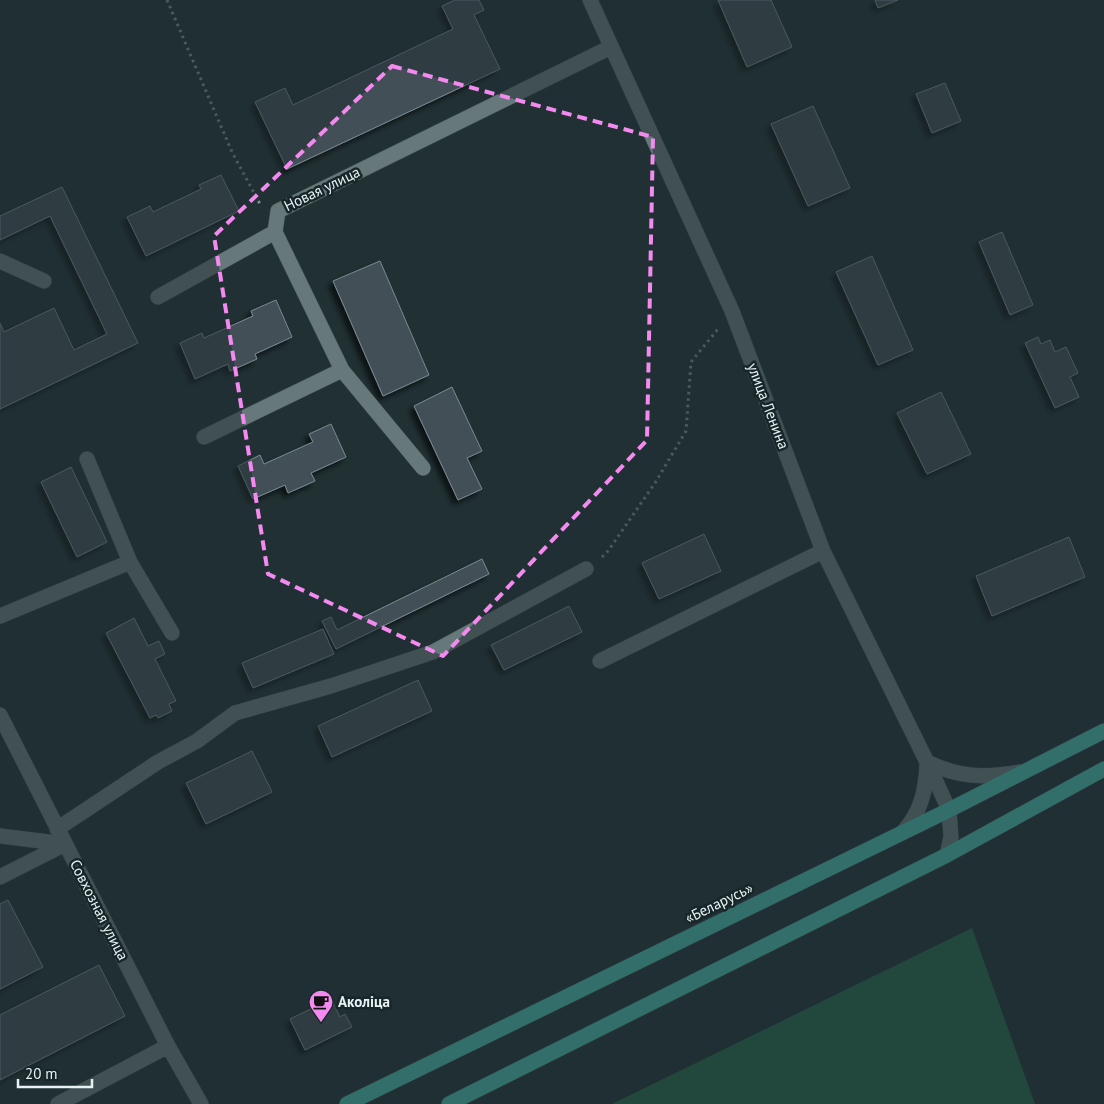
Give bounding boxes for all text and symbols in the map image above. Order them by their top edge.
street label: Новая улица [281,162,363,215]
street label: улица Ленина [743,360,794,452]
street label: Совхозная улица [66,856,133,963]
street label: «Беларусь» [682,878,756,927]
cafe icon: Аколiца [308,989,334,1023]
place label: Аколiца [338,992,390,1011]
scale bar [18,1056,91,1088]
text: 20 m [25,1064,58,1083]

